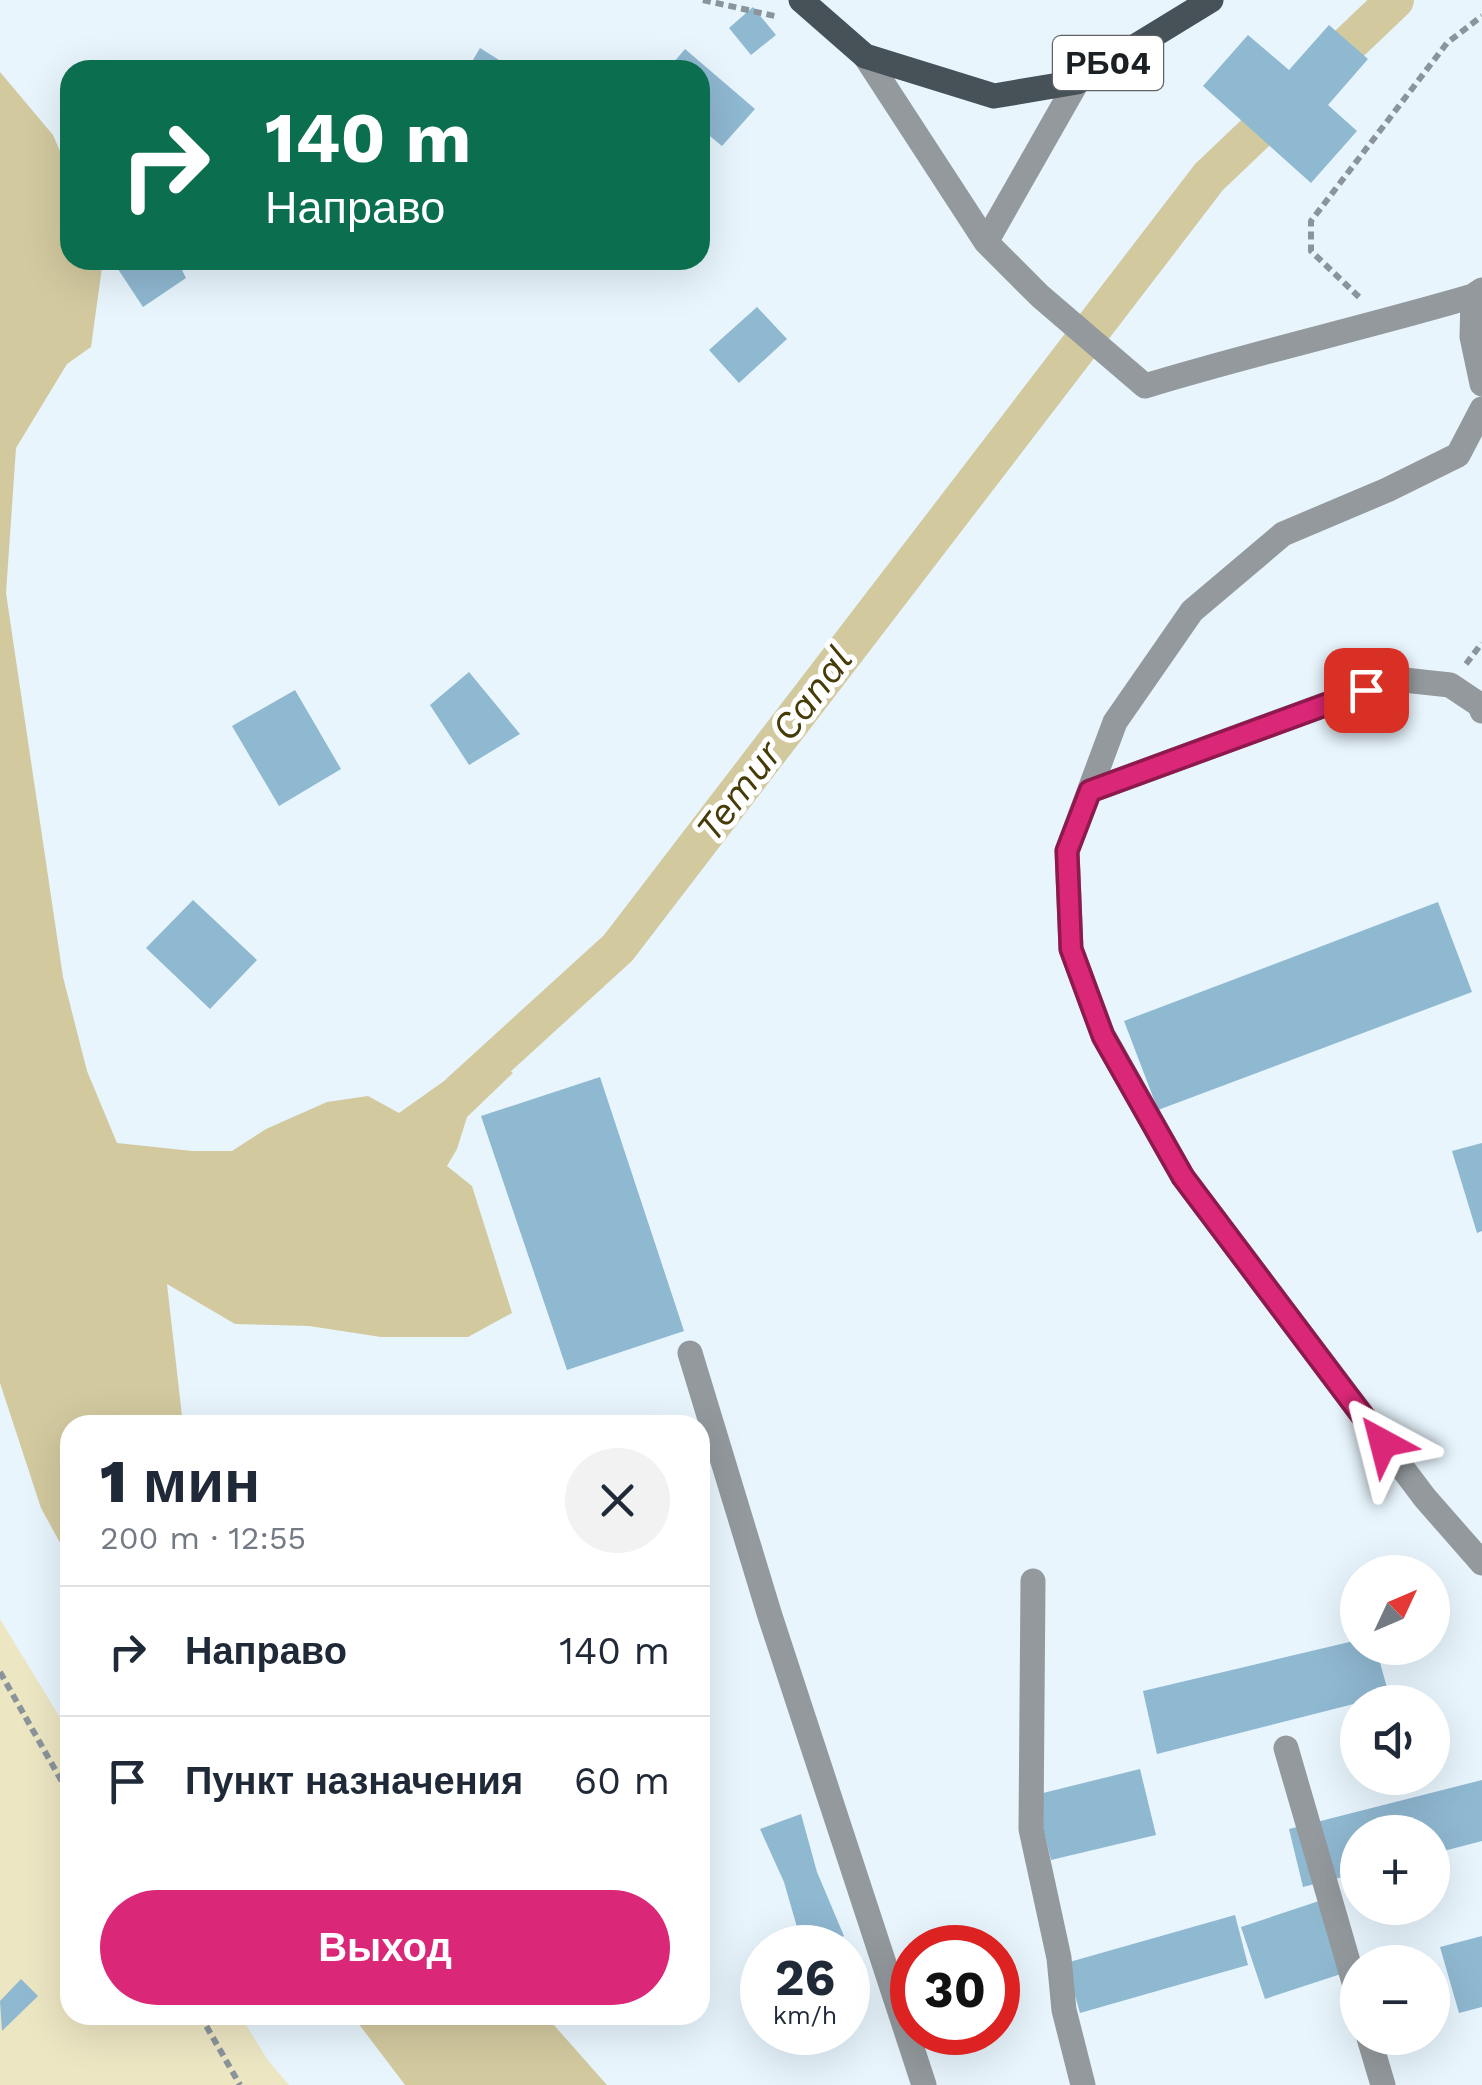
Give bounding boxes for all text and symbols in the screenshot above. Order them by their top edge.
road number: РБ04 [1053,36,1163,90]
text: 140 m [265,97,471,179]
icon: right [100,100,230,230]
text: Направо [265,181,445,234]
water label: Temur Canal [687,638,861,850]
pin [1324,648,1409,733]
icon: arrive [1339,663,1394,718]
position arrow [1331,1391,1435,1495]
text: 1 мин [100,1446,260,1517]
button: close [565,1448,670,1553]
text: 200 m · 12:55 [100,1519,306,1557]
north arrow [1340,1555,1450,1665]
map controls [1340,1555,1450,2055]
icon: right [100,1624,155,1679]
text: Направо [185,1629,347,1673]
text: 140 m [559,1629,670,1673]
button: sound [1340,1685,1450,1795]
icon: arrive [100,1754,155,1809]
text: Пункт назначения [185,1759,523,1803]
text: 60 m [574,1759,670,1803]
button: + [1340,1815,1450,1925]
button: Выход [100,1890,670,2005]
speed limit sign: 30 [890,1925,1020,2055]
button: − [1340,1945,1450,2055]
text: 26 [775,1948,835,2007]
text: km/h [773,2001,837,2030]

